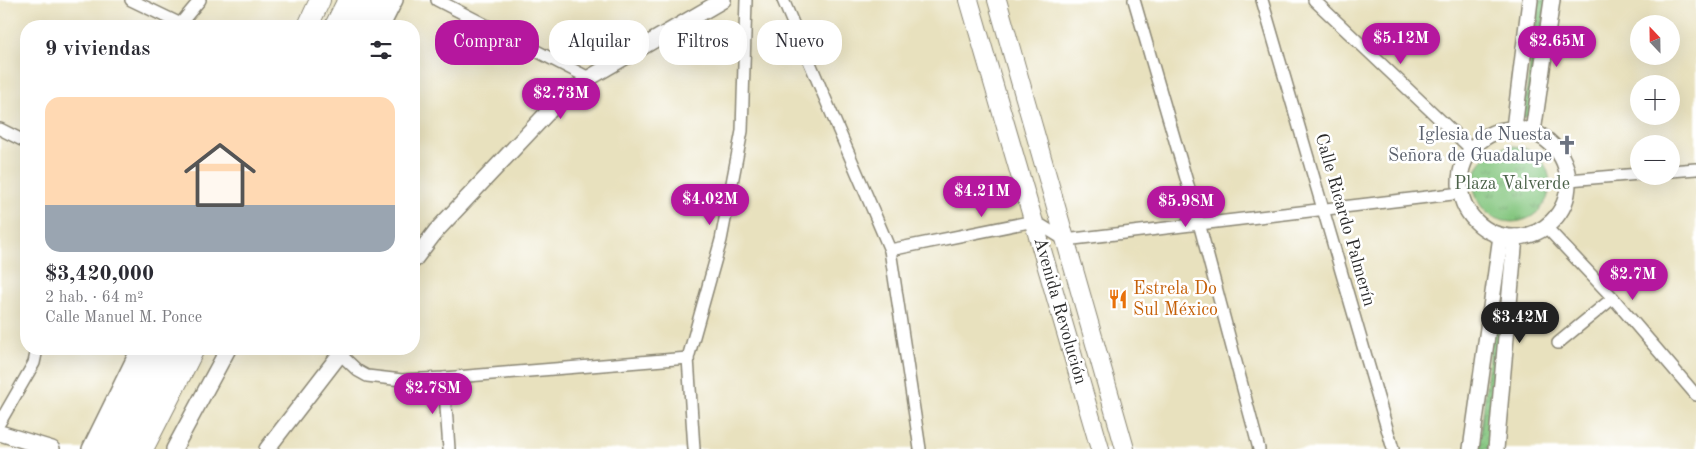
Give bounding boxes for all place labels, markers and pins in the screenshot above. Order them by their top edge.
pin: $5.12M [1360,22,1442,65]
pin: $2.65M [1516,26,1598,68]
pin: $2.73M [520,78,602,120]
place label: Iglesia de Nuesta Señora de Guadalupe [1388,126,1552,165]
church icon: Iglesia de Nuesta Señora de Guadalupe [1556,134,1578,156]
pin: $4.21M [941,176,1023,218]
pin: $4.02M [669,184,751,226]
pin: $5.98M [1145,186,1227,228]
pin: $2.7M [1598,258,1668,301]
place label: Estrela Do Sul México [1133,280,1218,319]
restaurant icon: Estrela Do Sul México [1107,288,1129,310]
pin: $3.42M [1479,302,1561,344]
pin: $2.78M [392,372,474,415]

